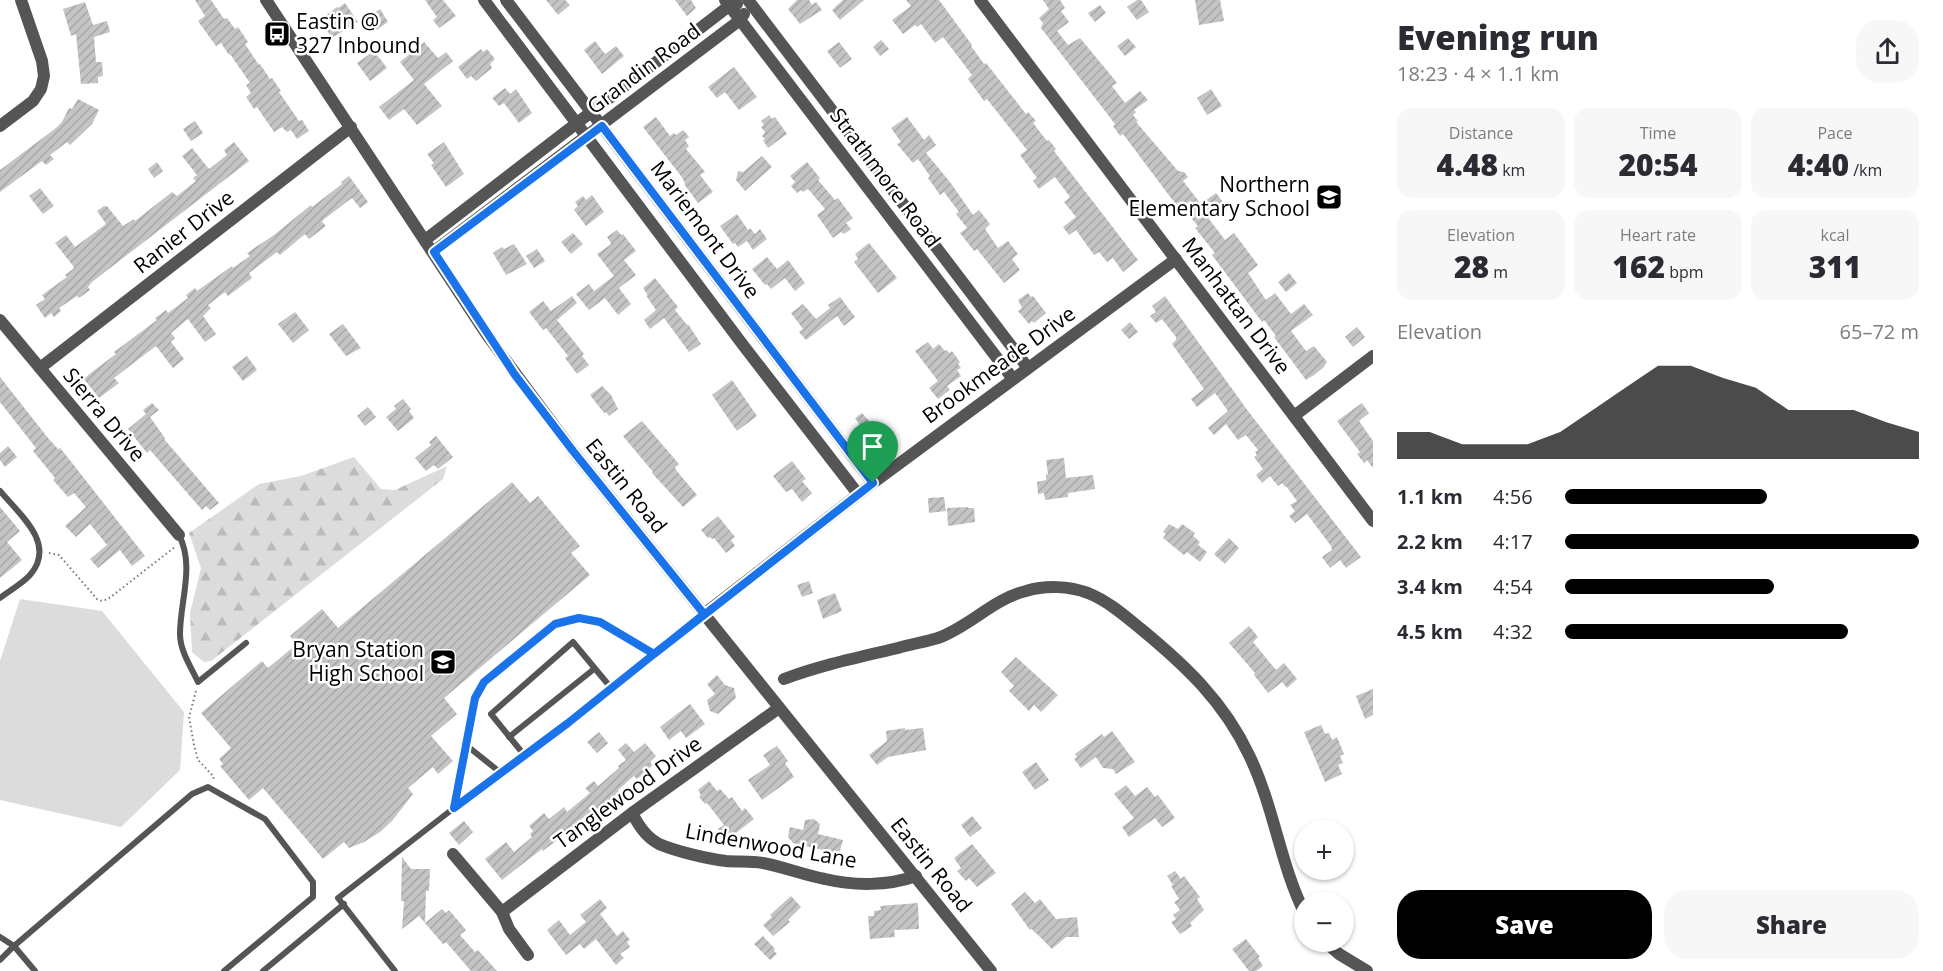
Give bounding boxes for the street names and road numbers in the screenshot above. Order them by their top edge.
street label: Grandin Road [581,16,706,120]
street label: Strathmore Road [824,102,947,253]
street label: Mariemont Drive [645,155,767,304]
street label: Ranier Drive [127,183,239,279]
street label: Manhattan Drive [1176,231,1297,379]
street label: Brookmeade Drive [916,299,1081,429]
street label: Sierra Drive [57,362,152,467]
street label: Eastin Road [580,432,674,539]
street label: Tanglewood Drive [548,729,707,855]
street label: Eastin Road [885,811,979,918]
street label: Lindenwood Lane [683,816,859,874]

